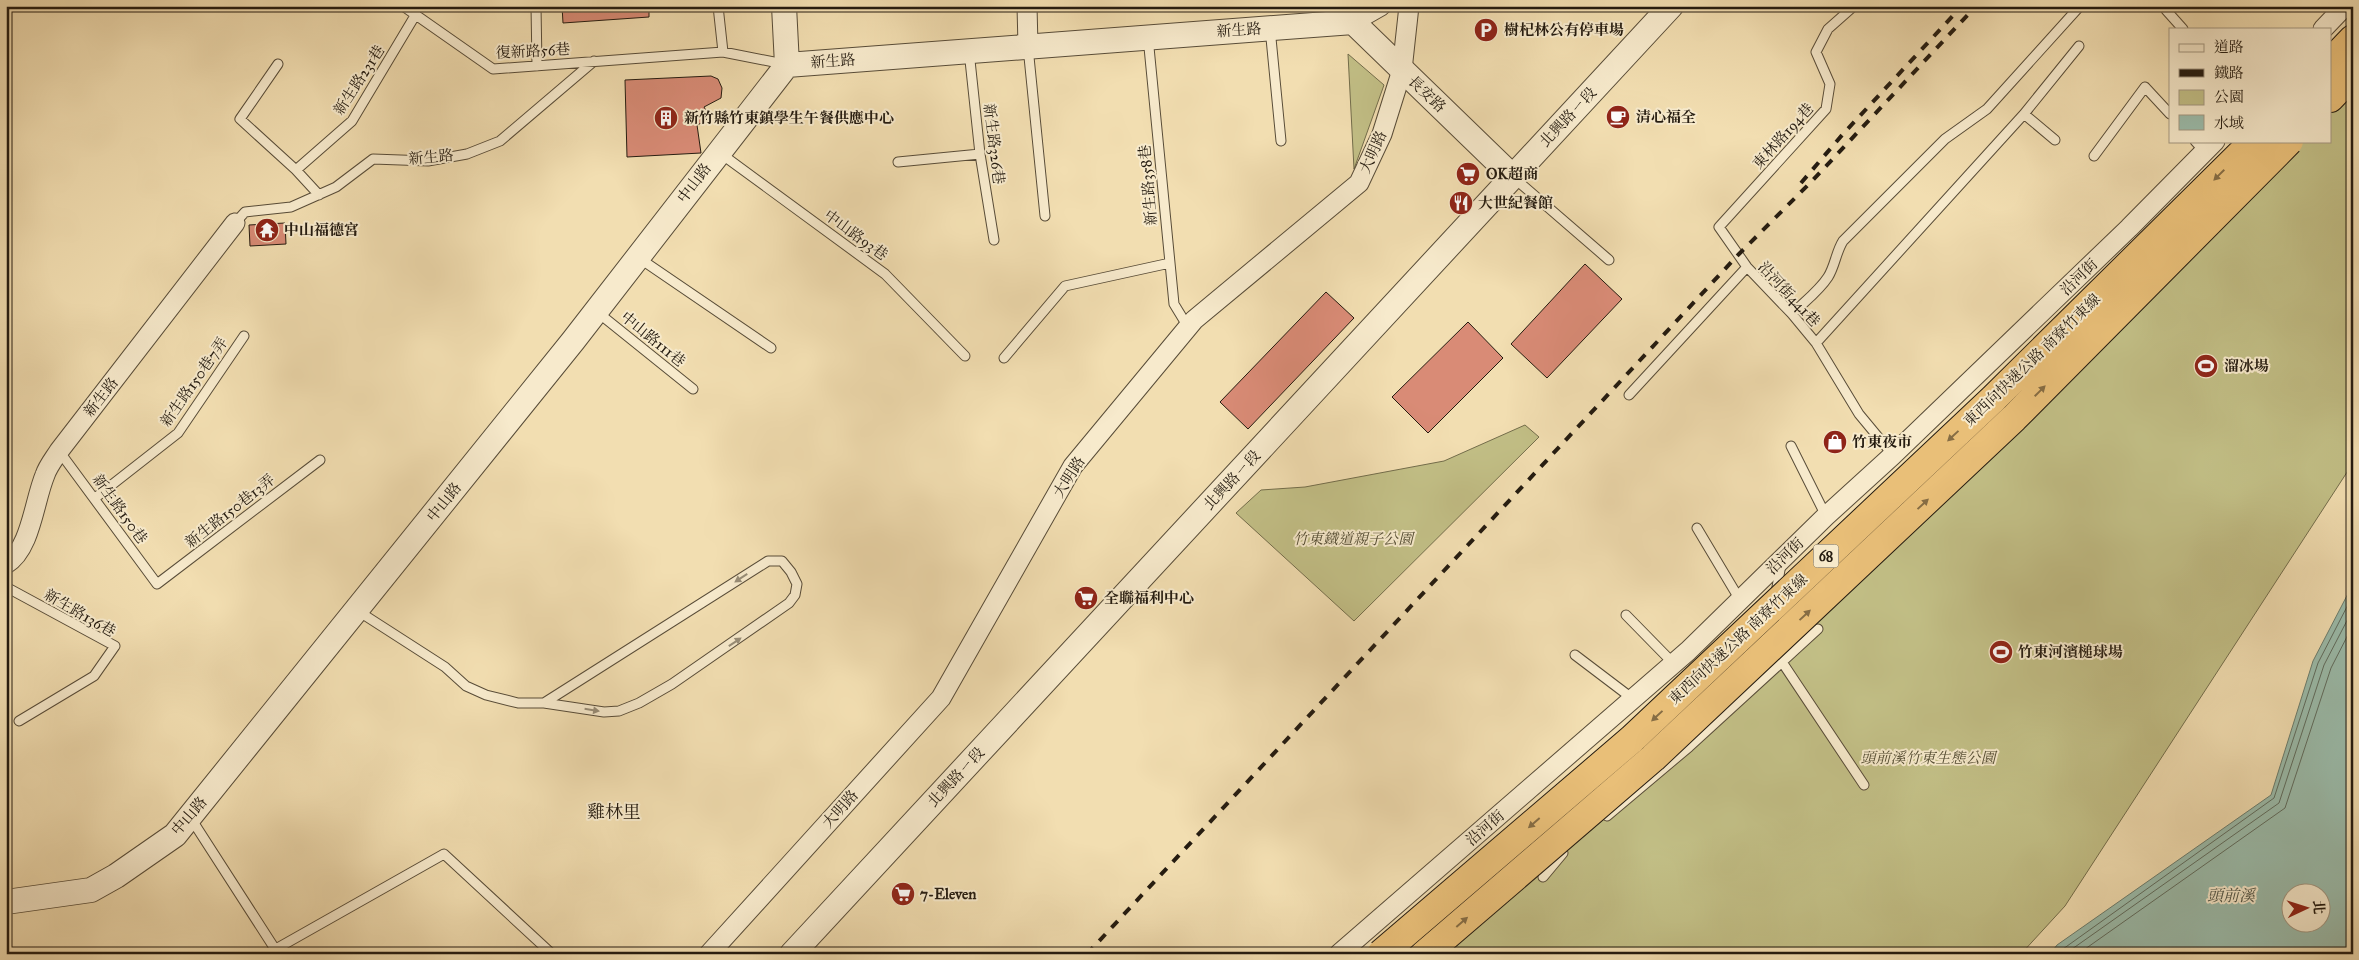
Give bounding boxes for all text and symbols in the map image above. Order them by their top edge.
parking icon: 樹杞林公有停車場 [1473,17,1499,43]
street label: 新生路 [1216,19,1262,41]
place label: 樹杞林公有停車場 [1504,21,1624,39]
legend [2169,28,2332,142]
text: 道路 [2214,38,2244,56]
street label: 復新路56巷 [495,40,571,62]
street label: 新生路231巷 [330,42,388,118]
street label: 新生路 [810,50,856,72]
text: 鐵路 [2214,64,2244,82]
street label: 長安路 [1405,72,1449,116]
street label: 北興路ㄧ段 [1536,83,1600,151]
text: 公園 [2214,88,2244,106]
street label: 東林路194巷 [1749,99,1817,173]
street label: 新生路326巷 [980,103,1008,185]
cafe icon: 清心福全 [1605,104,1631,130]
building icon: 新竹縣竹東鎮學生午餐供應中心 [653,105,679,131]
place label: 清心福全 [1636,108,1696,126]
place label: 新竹縣竹東鎮學生午餐供應中心 [684,109,894,127]
text: 水域 [2214,114,2244,132]
street label: 大明路 [1356,128,1390,176]
street label: 新生路358巷 [1136,144,1160,226]
street label: 新生路 [408,146,454,168]
street label: 中山路 [673,160,715,206]
supermarket icon: OK超商 [1455,161,1481,187]
place label: OK超商 [1486,165,1538,183]
one-way arrow [2213,169,2225,181]
restaurant icon: 大世紀餐館 [1448,190,1474,216]
place label: 大世紀餐館 [1478,194,1553,212]
street label: 中山路93巷 [821,206,891,264]
temple icon: 中山福德宮 [254,217,280,243]
place label: 中山福德宮 [284,221,359,239]
street label: 沿河街 [2057,255,2101,299]
street label: 沿河街441巷 [1754,258,1824,330]
street label: 東西向快速公路 南寮竹東線 [1960,290,2104,430]
street label: 中山路111巷 [617,308,689,370]
street label: 新生路150巷7弄 [157,334,231,430]
sports icon: 溜冰場 [2193,353,2219,379]
place label: 溜冰場 [2224,357,2269,375]
street label: 新生路 [80,374,122,420]
one-way arrow [2034,385,2046,397]
shop icon: 竹東夜市 [1822,429,1848,455]
one-way arrow [1948,430,1960,442]
place label: 竹東夜市 [1852,433,1912,451]
street label: 北興路ㄧ段 [1200,446,1264,514]
street label: 大明路 [1049,453,1089,501]
street label: 新生路150巷 [89,471,151,547]
street label: 新生路150巷13弄 [182,471,278,551]
street label: 中山路 [423,479,465,525]
one-way arrow [1917,498,1929,510]
park label: 竹東鐵道親子公園 [1293,530,1415,548]
street label: 沿河街 [1763,534,1807,578]
road number: 68 [1814,544,1838,568]
street label: 東西向快速公路 南寮竹東線 [1665,570,1811,708]
one-way arrow [734,574,747,583]
street label: 新生路136巷 [41,585,119,641]
supermarket icon: 全聯福利中心 [1073,585,1099,611]
place label: 全聯福利中心 [1104,589,1194,607]
one-way arrow [1798,609,1810,621]
one-way arrow [728,637,741,647]
sports icon: 竹東河濱槌球場 [1988,639,2014,665]
place label: 竹東河濱槌球場 [2018,643,2123,661]
one-way arrow [584,707,600,715]
one-way arrow [1651,710,1663,722]
street label: 北興路ㄧ段 [924,743,988,811]
park label: 頭前溪竹東生態公園 [1860,749,1997,767]
street label: 大明路 [818,786,862,832]
street label: 中山路 [167,793,211,839]
district label: 雞林里 [587,801,641,823]
street label: 沿河街 [1462,806,1508,850]
one-way arrow [1528,817,1541,828]
supermarket icon: 7-Eleven [890,881,916,907]
north arrow [2282,882,2332,932]
place label: 7-Eleven [920,885,977,903]
water label: 頭前溪 [2207,886,2257,905]
text: 北 [2310,900,2327,915]
one-way arrow [1456,916,1468,928]

